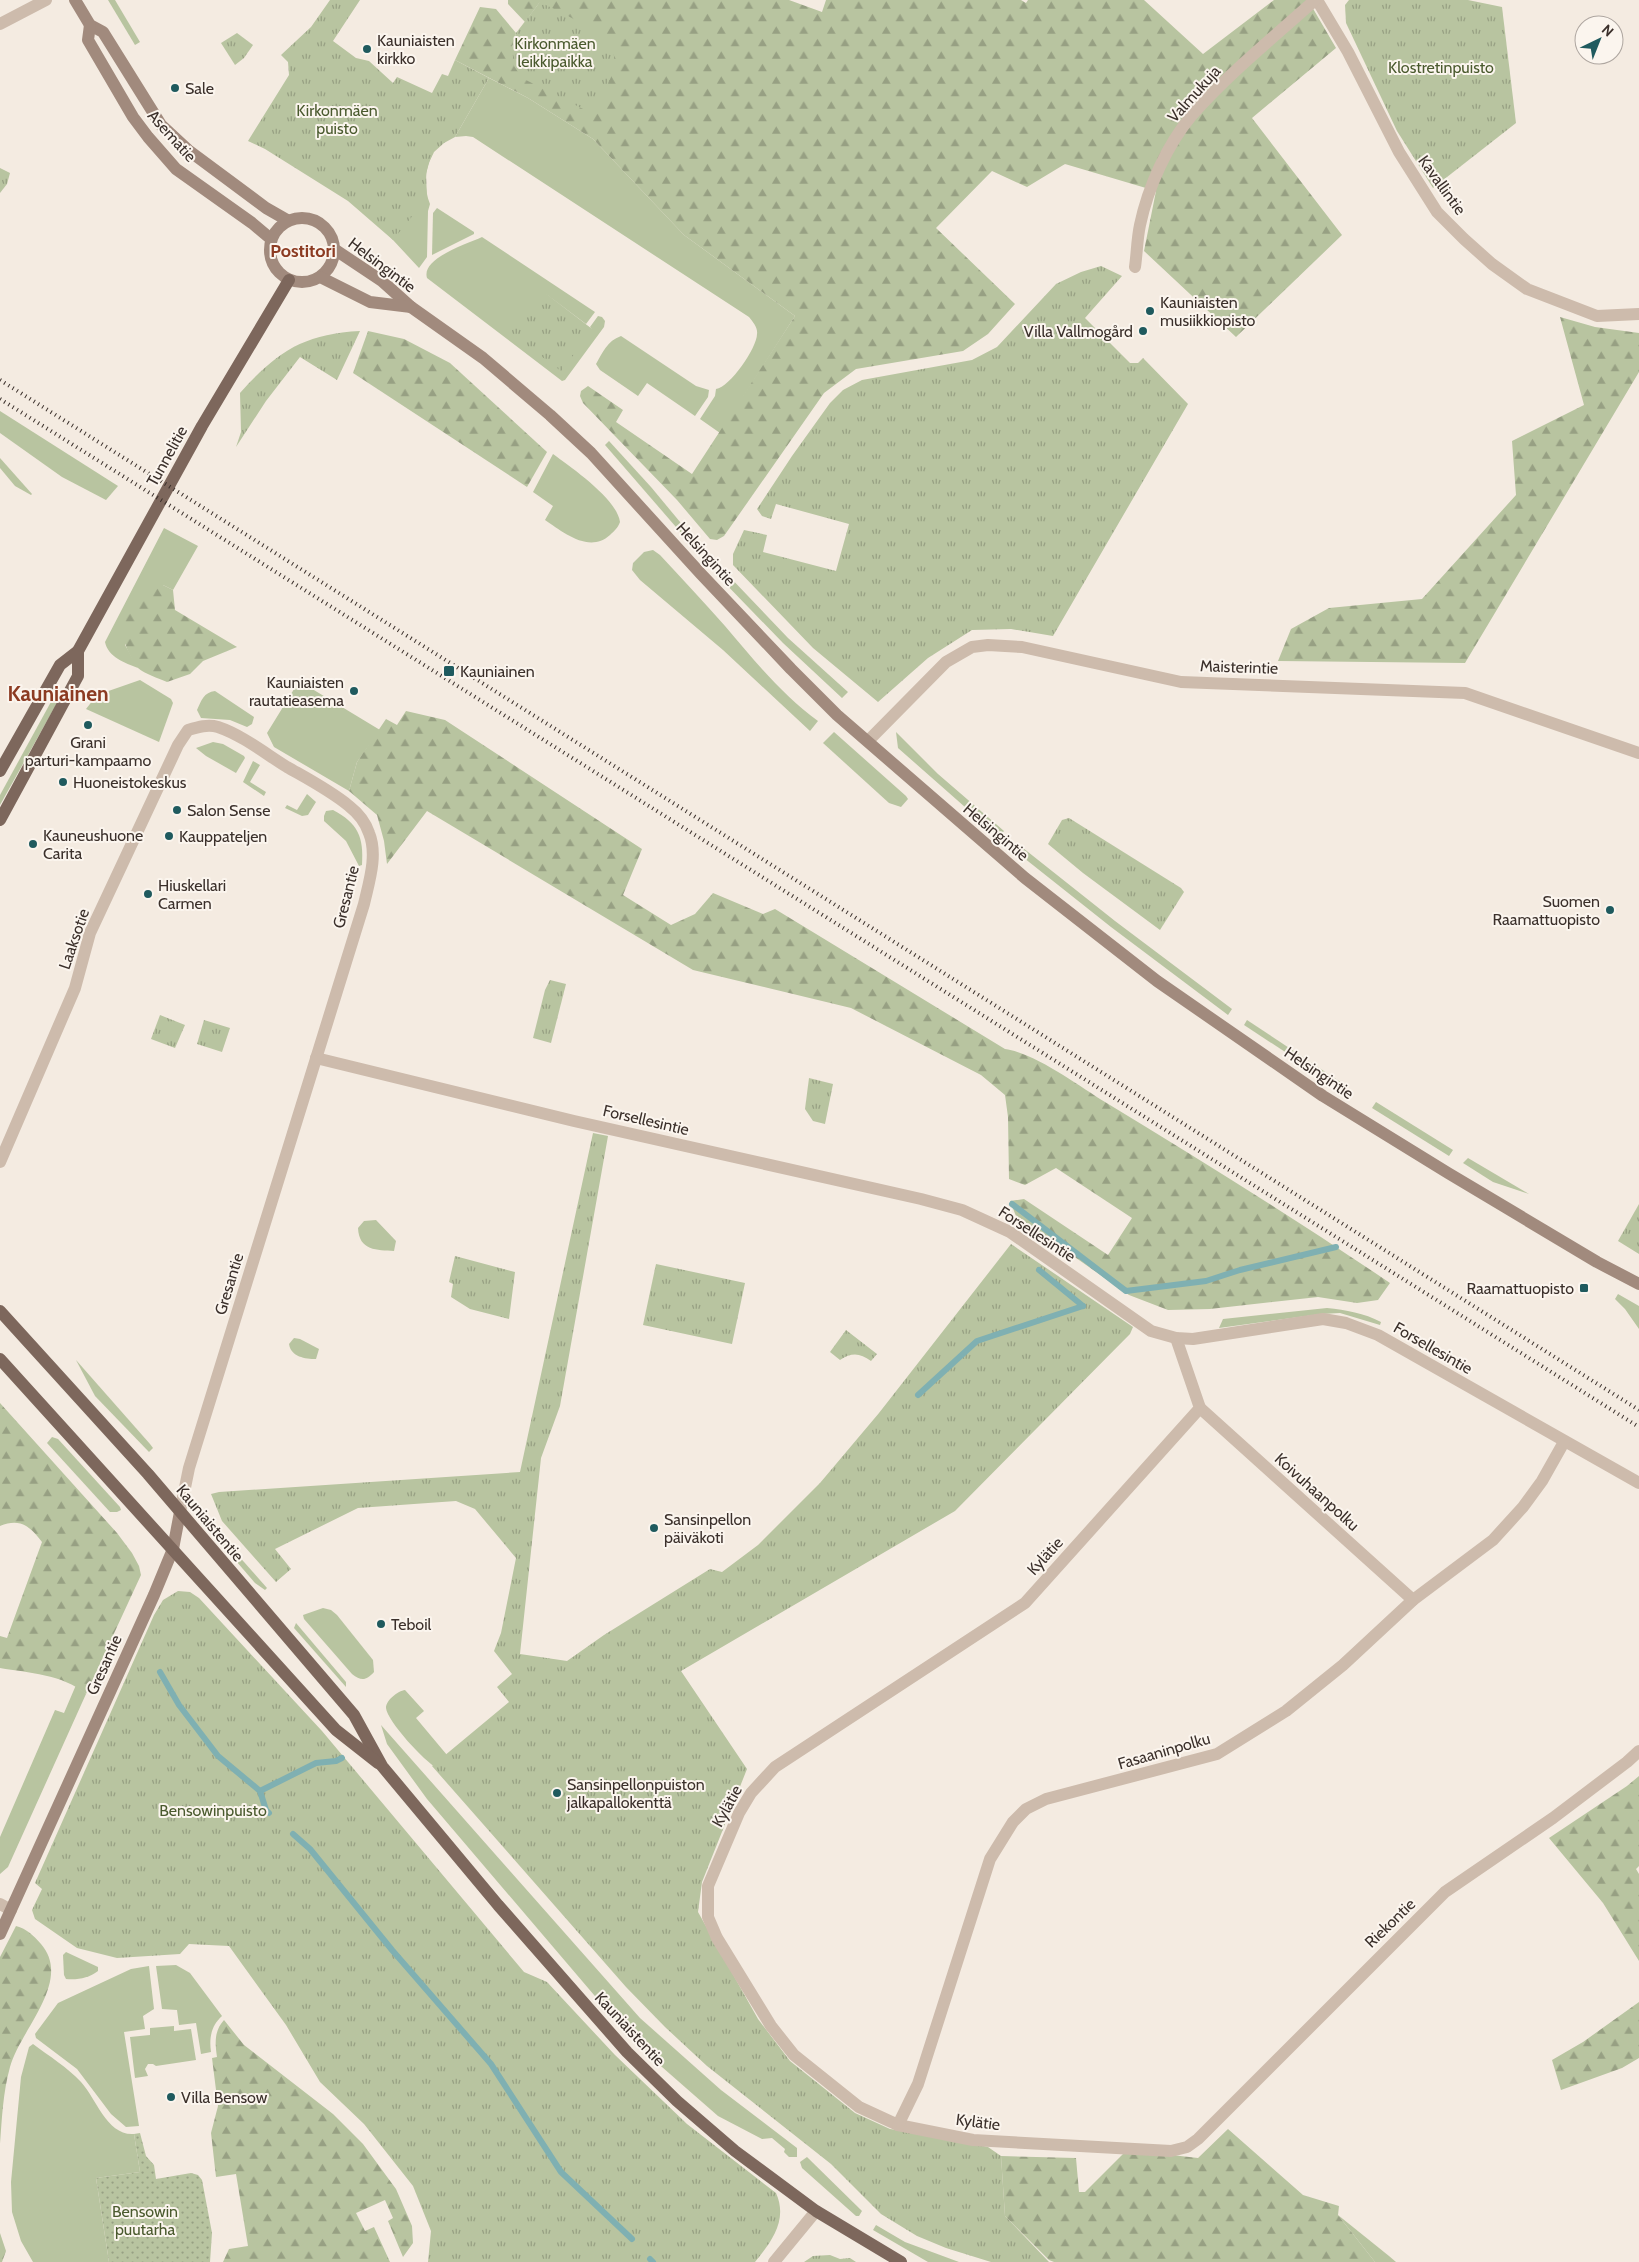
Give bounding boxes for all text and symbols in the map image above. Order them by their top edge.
north arrow [1574,15,1624,65]
text: N [1598,21,1618,40]
place label: Kauniaisten kirkko [377,31,455,68]
park label: Kirkonmäen leikkipaikka [514,34,596,71]
marker: Kauniaisten kirkko [361,43,373,55]
park label: Klostretinpuisto [1388,58,1494,77]
street label: Valmukuja [1164,62,1225,126]
place label: Sale [185,79,214,98]
marker: Sale [169,82,181,94]
park label: Kirkonmäen puisto [296,101,378,138]
street label: Asematie [144,106,200,166]
street label: Kavallintie [1414,152,1470,218]
street label: Helsingintie [345,234,419,296]
district label: Postitori [270,240,336,262]
place label: Kauniaisten musiikkiopisto [1160,293,1256,330]
marker: Kauniaisten musiikkiopisto [1144,305,1156,317]
place label: Villa Vallmogård [1024,322,1133,341]
marker: Villa Vallmogård [1137,325,1149,337]
street label: Tunnelitie [143,423,191,489]
street label: Helsingintie [672,518,740,590]
street label: Maisterintie [1200,656,1278,678]
place label: Kauniainen [460,662,535,681]
marker: Kauniainen [442,664,456,678]
place label: Kauniaisten rautatieasema [249,673,344,710]
district label: Kauniainen [7,681,109,706]
marker: Kauniaisten rautatieasema [348,685,360,697]
marker: Grani parturi-kampaamo [82,719,94,731]
place label: Grani parturi-kampaamo [25,733,151,770]
place label: Huoneistokeskus [73,773,187,792]
marker: Huoneistokeskus [57,776,69,788]
street label: Helsingintie [959,799,1033,865]
place label: Salon Sense [187,801,270,820]
marker: Salon Sense [171,804,183,816]
place label: Kauneushuone Carita [43,826,143,863]
place label: Kauppateljen [179,827,267,846]
marker: Kauppateljen [163,830,175,842]
marker: Kauneushuone Carita [27,838,39,850]
street label: Gresantie [329,864,363,930]
place label: Hiuskellari Carmen [158,876,226,913]
marker: Hiuskellari Carmen [142,888,154,900]
place label: Suomen Raamattuopisto [1492,892,1600,929]
marker: Suomen Raamattuopisto [1604,904,1616,916]
street label: Laaksotie [55,906,93,972]
street label: Helsingintie [1281,1043,1357,1103]
street label: Forsellesintie [601,1101,691,1139]
street label: Forsellesintie [995,1202,1079,1266]
street label: Gresantie [211,1251,247,1317]
place label: Raamattuopisto [1466,1279,1574,1298]
marker: Raamattuopisto [1578,1282,1590,1294]
street label: Forsellesintie [1390,1318,1476,1378]
street label: Koivuhaanpolku [1271,1449,1363,1535]
street label: Kauniaistentie [172,1481,248,1565]
place label: Sansinpellon päiväkoti [664,1510,751,1547]
marker: Sansinpellon päiväkoti [648,1522,660,1534]
street label: Kylätie [1023,1533,1067,1579]
place label: Teboil [391,1615,432,1634]
marker: Teboil [375,1618,387,1630]
street label: Gresantie [82,1632,126,1698]
street label: Fasaaninpolku [1116,1729,1212,1773]
place label: Sansinpellonpuiston jalkapallokenttä [566,1775,705,1812]
street label: Kylätie [708,1782,746,1830]
marker: Sansinpellonpuiston jalkapallokenttä [551,1787,563,1799]
park label: Bensowinpuisto [159,1801,267,1820]
street label: Riekontie [1361,1894,1419,1952]
street label: Kauniaistentie [591,1988,669,2070]
place label: Villa Bensow [181,2088,268,2107]
marker: Villa Bensow [165,2091,177,2103]
street label: Kylätie [955,2110,1001,2134]
park label: Bensowin puutarha [112,2202,178,2239]

